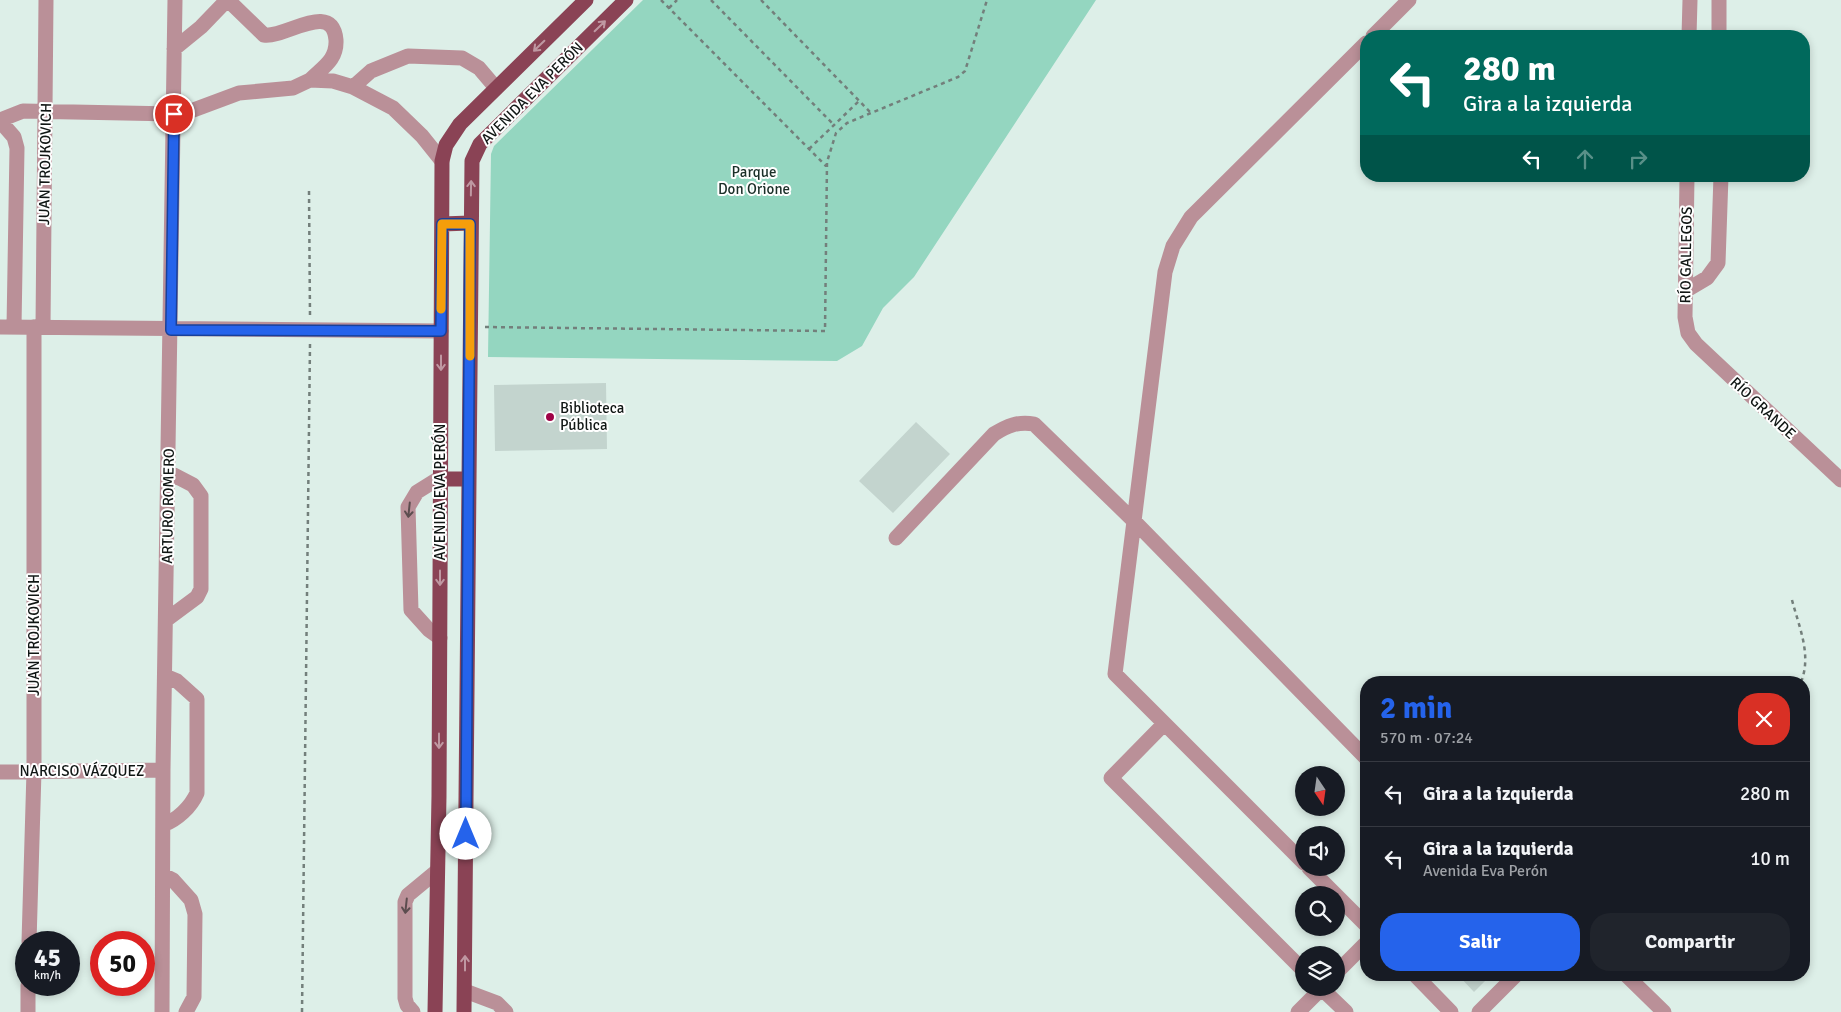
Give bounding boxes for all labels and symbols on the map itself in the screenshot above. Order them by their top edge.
one-way arrow [594,20,606,32]
street label: AVENIDA EVA PERÓN [477,38,587,148]
one-way arrow [533,40,545,52]
pin [153,93,195,135]
street label: JUAN TROJKOVICH [35,103,55,225]
park label: Parque Don Orione [718,163,790,198]
one-way arrow [466,181,476,197]
street label: RÍO GALLEGOS [1675,206,1696,304]
one-way arrow [436,355,446,371]
street label: RÍO GRANDE [1727,372,1800,443]
place label: Biblioteca Pública [560,399,624,434]
marker: Biblioteca Pública [544,411,556,423]
street label: AVENIDA EVA PERÓN [430,424,449,560]
street label: ARTURO ROMERO [158,448,178,564]
one-way arrow [404,502,414,518]
one-way arrow [435,570,445,586]
street label: JUAN TROJKOVICH [25,574,43,696]
one-way arrow [434,732,444,749]
street label: NARCISO VÁZQUEZ [20,761,144,780]
north arrow [1295,766,1345,816]
position arrow [439,807,491,859]
one-way arrow [401,897,411,913]
speed limit sign: 50 [90,931,155,996]
one-way arrow [460,956,470,972]

